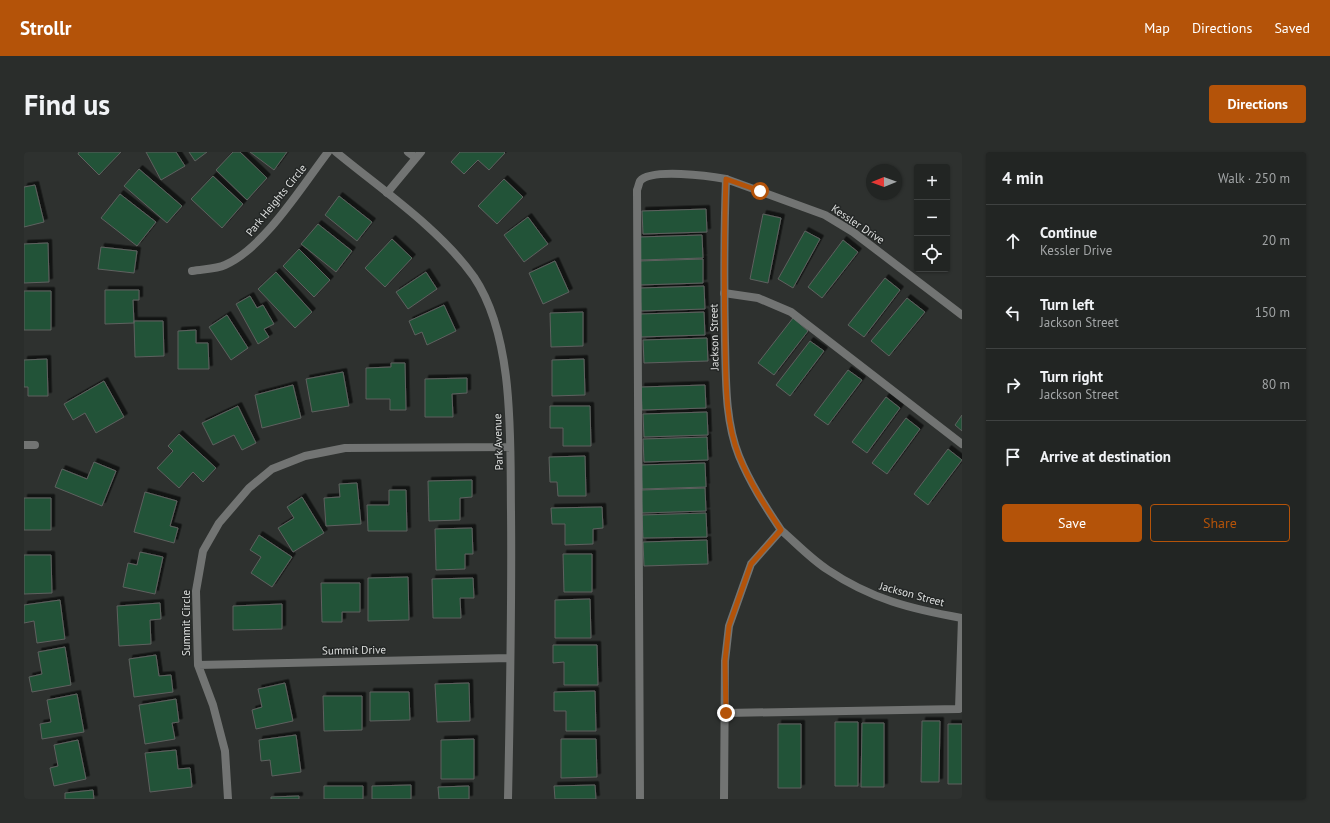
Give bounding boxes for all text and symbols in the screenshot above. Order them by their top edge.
text: Strollr [20,16,71,40]
text: Map [1144,19,1170,37]
text: Directions [1192,19,1252,37]
text: Saved [1274,19,1310,37]
button: Directions [1209,85,1306,123]
text: Find us [24,86,110,123]
street label: Park Heights Circle [243,161,310,239]
north arrow [866,164,902,200]
map controls [914,164,950,272]
button: + [914,164,950,200]
text: 4 min [1002,167,1043,189]
text: Walk · 250 m [1218,170,1290,187]
route start [751,182,769,200]
button: − [914,200,950,236]
street label: Kessler Drive [829,201,888,247]
text: Continue [1040,223,1097,242]
icon: ahead [1002,230,1024,252]
text: 20 m [1262,232,1290,249]
button: locate [914,236,950,272]
text: Kessler Drive [1040,242,1112,259]
text: Turn left [1040,295,1094,314]
icon: left [1002,302,1024,324]
street label: Jackson Street [706,303,722,371]
text: 150 m [1255,304,1290,321]
text: Jackson Street [1040,314,1119,331]
text: Turn right [1040,367,1103,386]
icon: right [1002,374,1024,396]
text: 80 m [1262,376,1290,393]
text: Jackson Street [1040,386,1119,403]
street label: Park Avenue [490,413,506,471]
icon: arrive [1002,446,1024,468]
text: Arrive at destination [1040,447,1171,466]
button: Save [1002,504,1142,542]
button: Share [1150,504,1290,542]
street label: Jackson Street [877,578,946,609]
street label: Summit Circle [179,590,193,656]
street label: Summit Drive [322,642,386,658]
route end [717,704,735,722]

